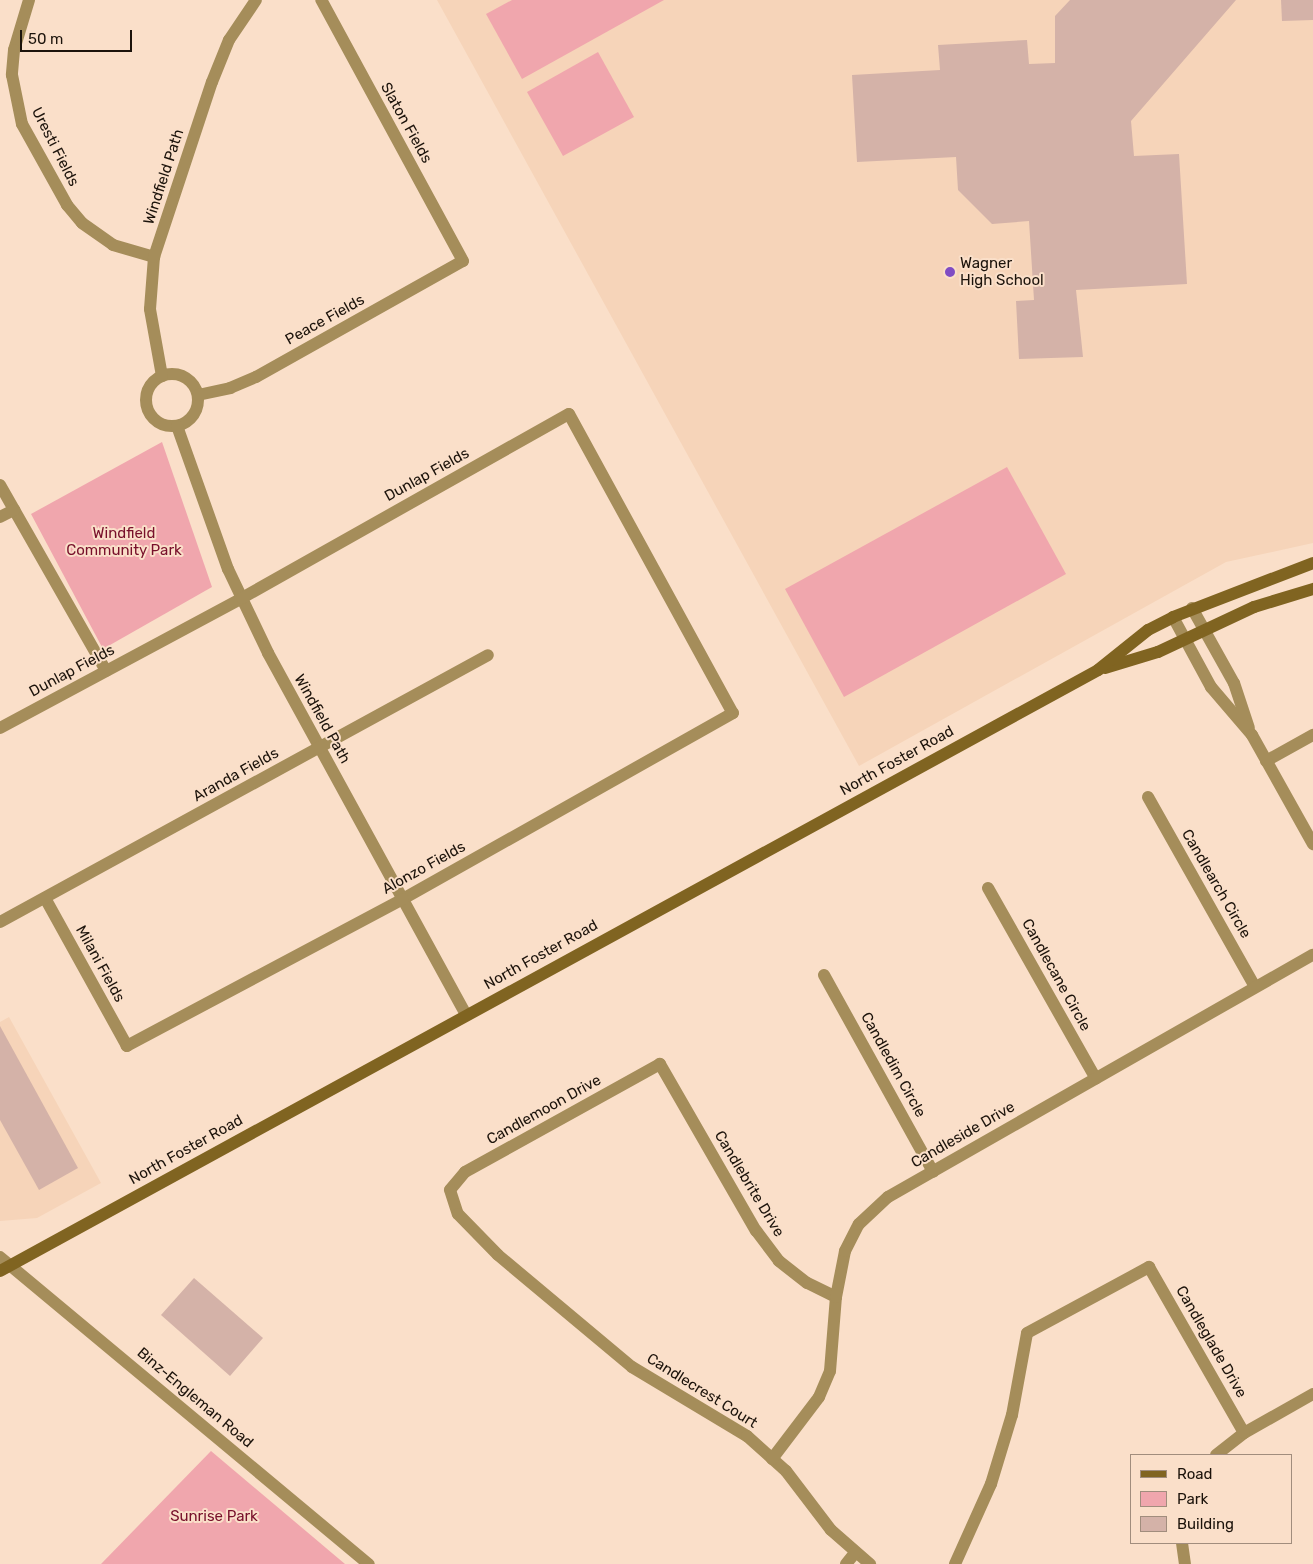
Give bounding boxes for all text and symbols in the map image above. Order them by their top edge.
scale bar [22,20,135,52]
text: 50 m [28,30,63,48]
street label: Slaton Fields [376,80,436,166]
street label: Uresti Fields [27,104,83,190]
street label: Windfield Path [140,127,188,227]
place label: Wagner High School [960,254,1044,289]
marker: Wagner High School [944,266,956,278]
street label: Peace Fields [282,291,368,349]
street label: Dunlap Fields [382,444,472,506]
park label: Windfield Community Park [66,524,182,559]
street label: Dunlap Fields [26,641,118,701]
street label: Windfield Path [290,671,354,767]
street label: North Foster Road [837,722,957,800]
street label: Aranda Fields [190,744,282,806]
street label: Candlearch Circle [1178,826,1254,942]
street label: Alonzo Fields [379,838,469,898]
street label: North Foster Road [481,916,601,994]
street label: Candlecane Circle [1018,916,1094,1034]
street label: Milani Fields [72,923,128,1005]
street label: Candledim Circle [857,1009,929,1121]
street label: Candlemoon Drive [484,1071,604,1149]
street label: Candleside Drive [908,1098,1018,1172]
street label: North Foster Road [126,1111,246,1189]
street label: Candlebrite Drive [710,1128,788,1240]
street label: Candleglade Drive [1172,1283,1250,1401]
street label: Binz-Engleman Road [133,1344,257,1452]
street label: Candlecrest Court [643,1350,761,1432]
legend [1130,1454,1293,1544]
text: Road [1177,1465,1213,1483]
text: Park [1177,1490,1208,1508]
park label: Sunrise Park [170,1508,258,1526]
text: Building [1177,1515,1234,1533]

